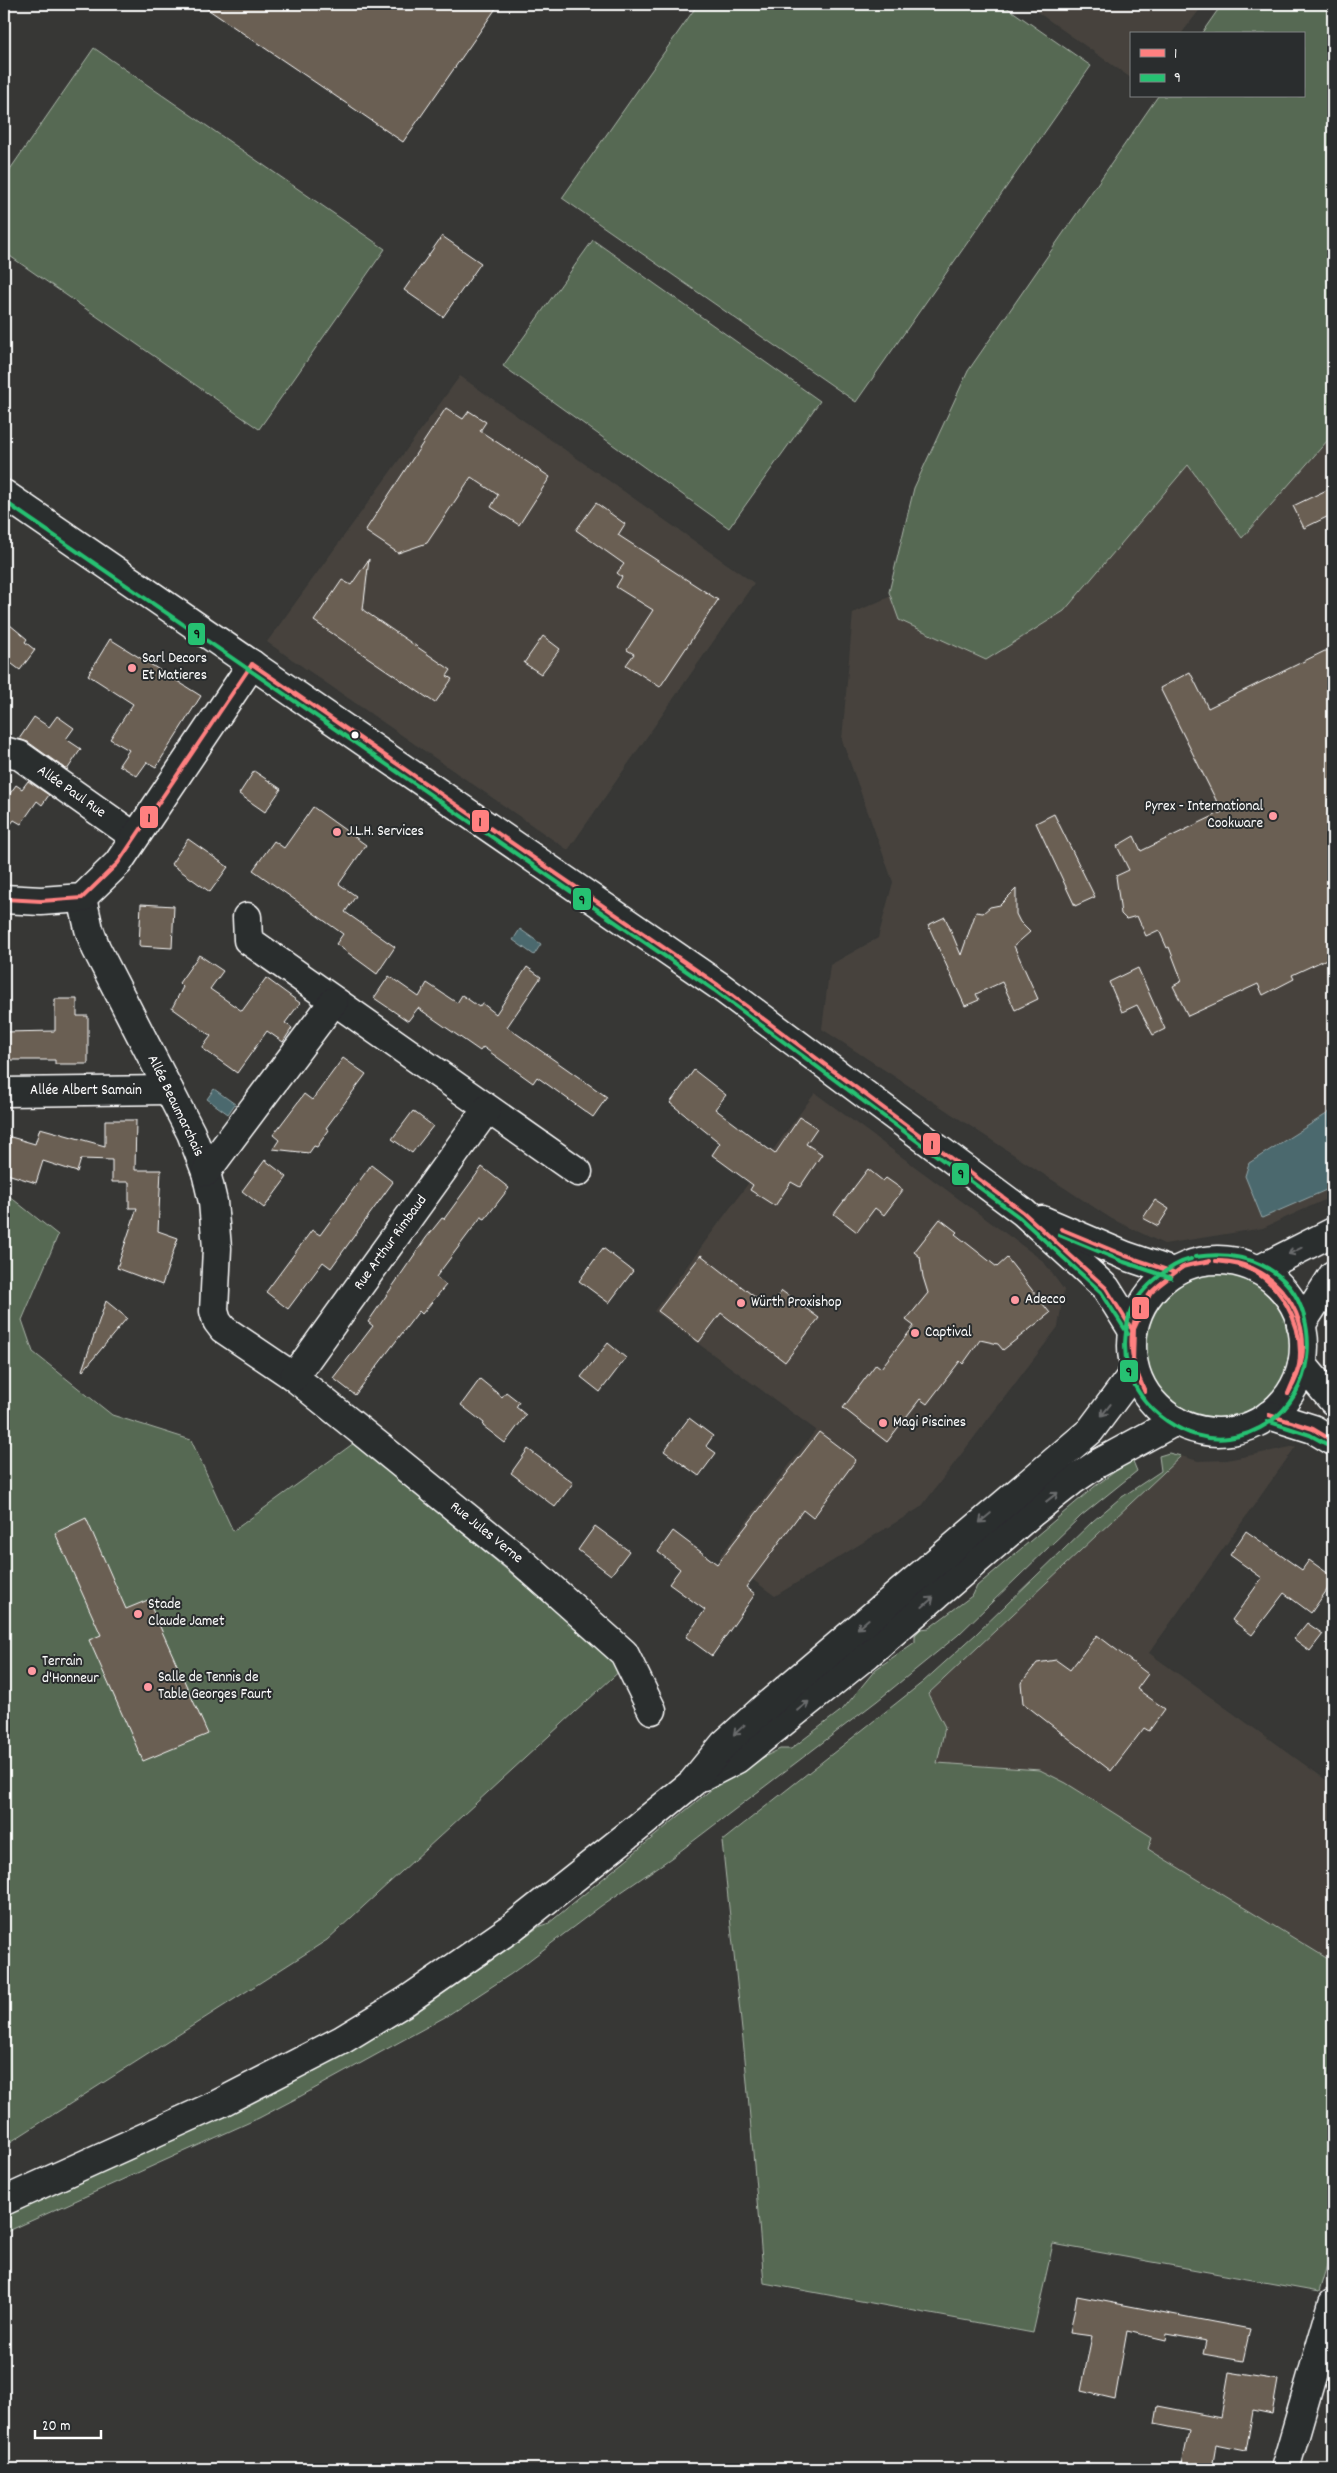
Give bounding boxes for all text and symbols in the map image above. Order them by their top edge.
legend [1130,32,1304,98]
text: 1 [1174,44,1177,66]
text: 9 [1174,68,1181,90]
line badge: 9 [187,622,206,646]
text: 9 [194,625,200,645]
place label: Sarl Decors Et Matieres [142,648,207,687]
marker: Sarl Decors Et Matieres [126,662,138,674]
unlabelled marker [350,730,360,740]
street label: Allée Paul Rue [32,760,110,824]
place label: Pyrex - International Cookware [1145,796,1263,835]
line badge: 1 [139,805,159,829]
text: 1 [147,809,151,829]
line badge: 1 [471,809,490,833]
marker: Pyrex - International Cookware [1267,810,1279,822]
text: 1 [478,813,482,833]
place label: J.L.H. Services [347,821,424,843]
marker: J.L.H. Services [331,826,343,838]
line badge: 9 [572,887,592,911]
text: 9 [579,891,585,911]
street label: Allée Beaumarchais [141,1051,209,1161]
street label: Allée Albert Samain [30,1080,142,1102]
line badge: 1 [922,1132,941,1156]
text: 1 [930,1136,934,1156]
line badge: 9 [951,1162,970,1186]
text: 9 [958,1165,964,1185]
street label: Rue Arthur Rimbaud [349,1191,433,1295]
one-way arrow [1288,1246,1303,1256]
place label: Adecco [1025,1289,1066,1311]
place label: Würth Proxishop [751,1292,842,1314]
marker: Adecco [1009,1294,1021,1306]
line badge: 1 [1131,1296,1150,1320]
marker: Würth Proxishop [735,1297,747,1309]
text: 1 [1138,1300,1142,1320]
place label: Captival [925,1322,972,1344]
marker: Captival [909,1327,921,1339]
line badge: 9 [1119,1359,1139,1383]
text: 9 [1126,1363,1132,1383]
one-way arrow [1101,1403,1112,1416]
place label: Magi Piscines [893,1412,966,1434]
marker: Magi Piscines [877,1417,889,1429]
one-way arrow [1045,1491,1058,1502]
street label: Rue Jules Verne [445,1497,528,1570]
one-way arrow [979,1512,992,1524]
place label: Stade Claude Jamet [148,1594,225,1633]
one-way arrow [922,1597,935,1608]
marker: Stade Claude Jamet [132,1608,144,1620]
one-way arrow [856,1619,869,1630]
place label: Terrain d'Honneur [42,1651,99,1690]
marker: Terrain d'Honneur [26,1665,38,1677]
place label: Salle de Tennis de Table Georges Faurt [158,1667,272,1706]
marker: Salle de Tennis de Table Georges Faurt [142,1681,154,1693]
one-way arrow [796,1700,809,1711]
one-way arrow [733,1725,746,1736]
scale bar [35,2408,101,2440]
text: 20 m [42,2416,70,2438]

